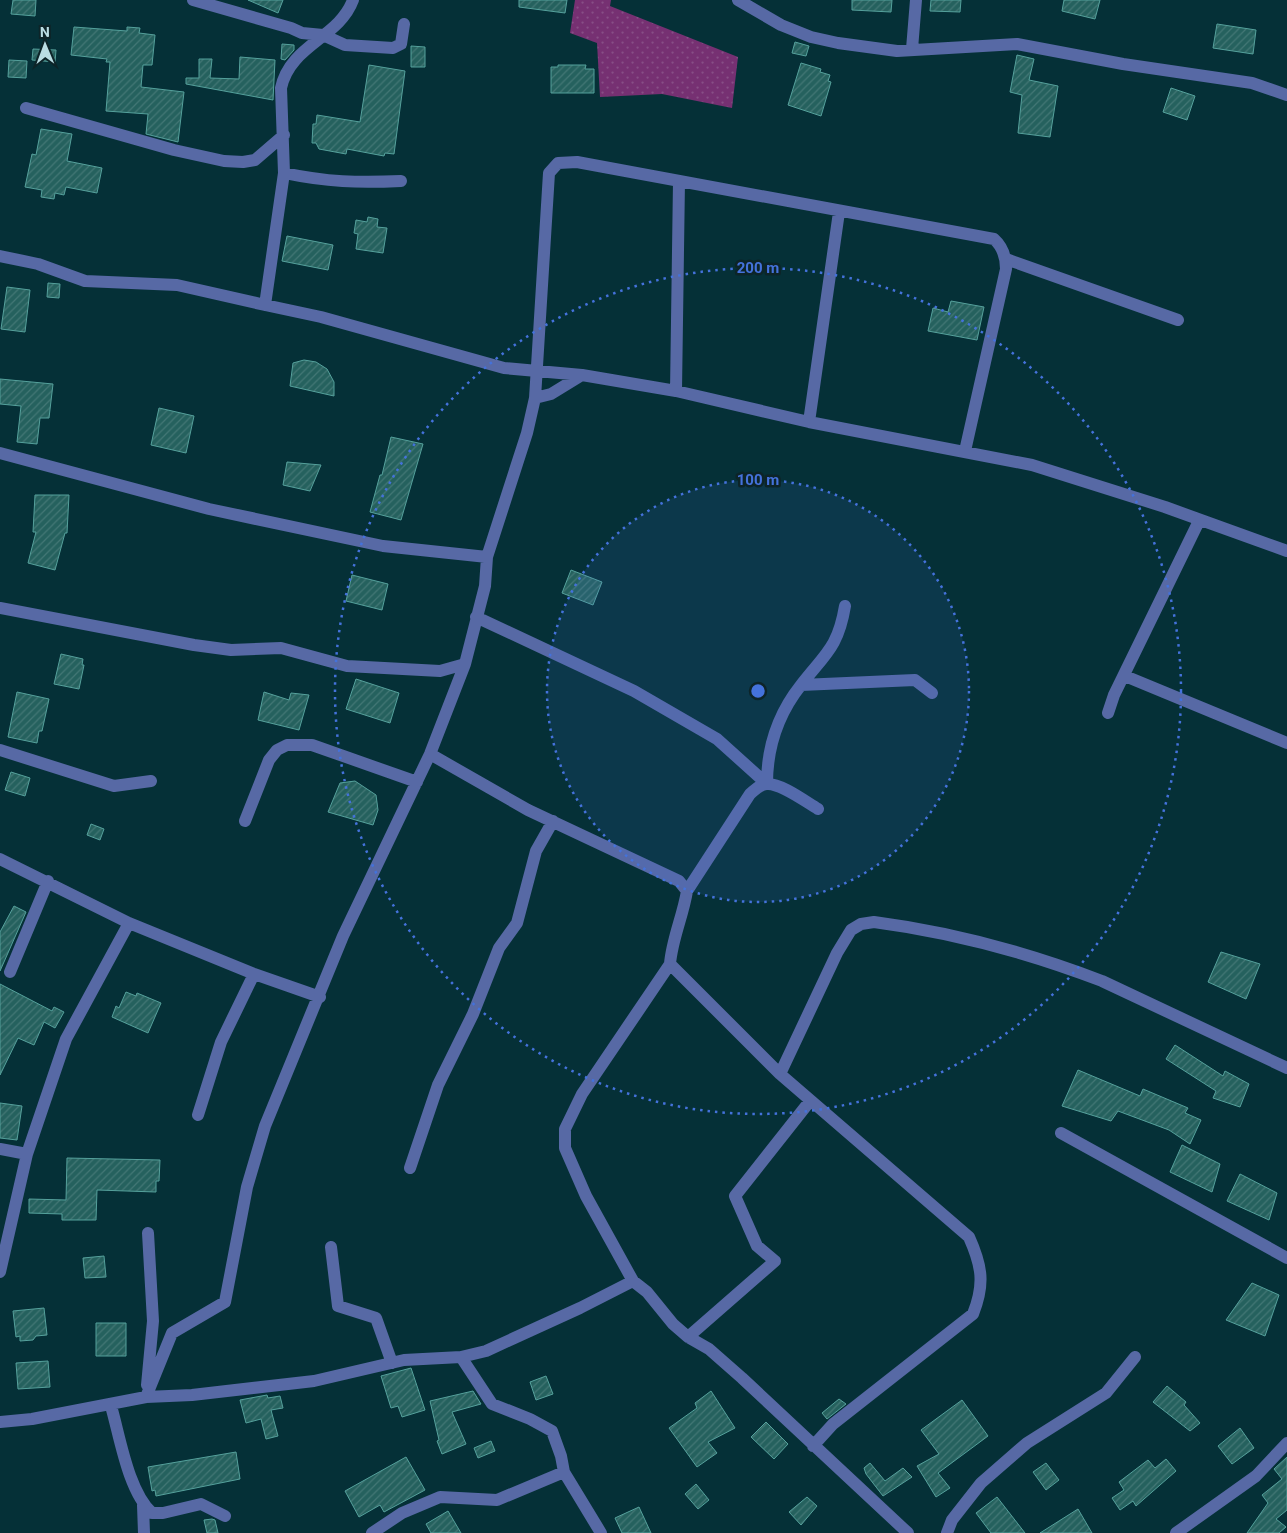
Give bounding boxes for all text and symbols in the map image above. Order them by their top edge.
north arrow [20,20,70,70]
text: N [40,24,50,40]
text: 200 m [737,259,779,277]
text: 100 m [737,471,779,489]
centre of rings [749,682,767,700]

